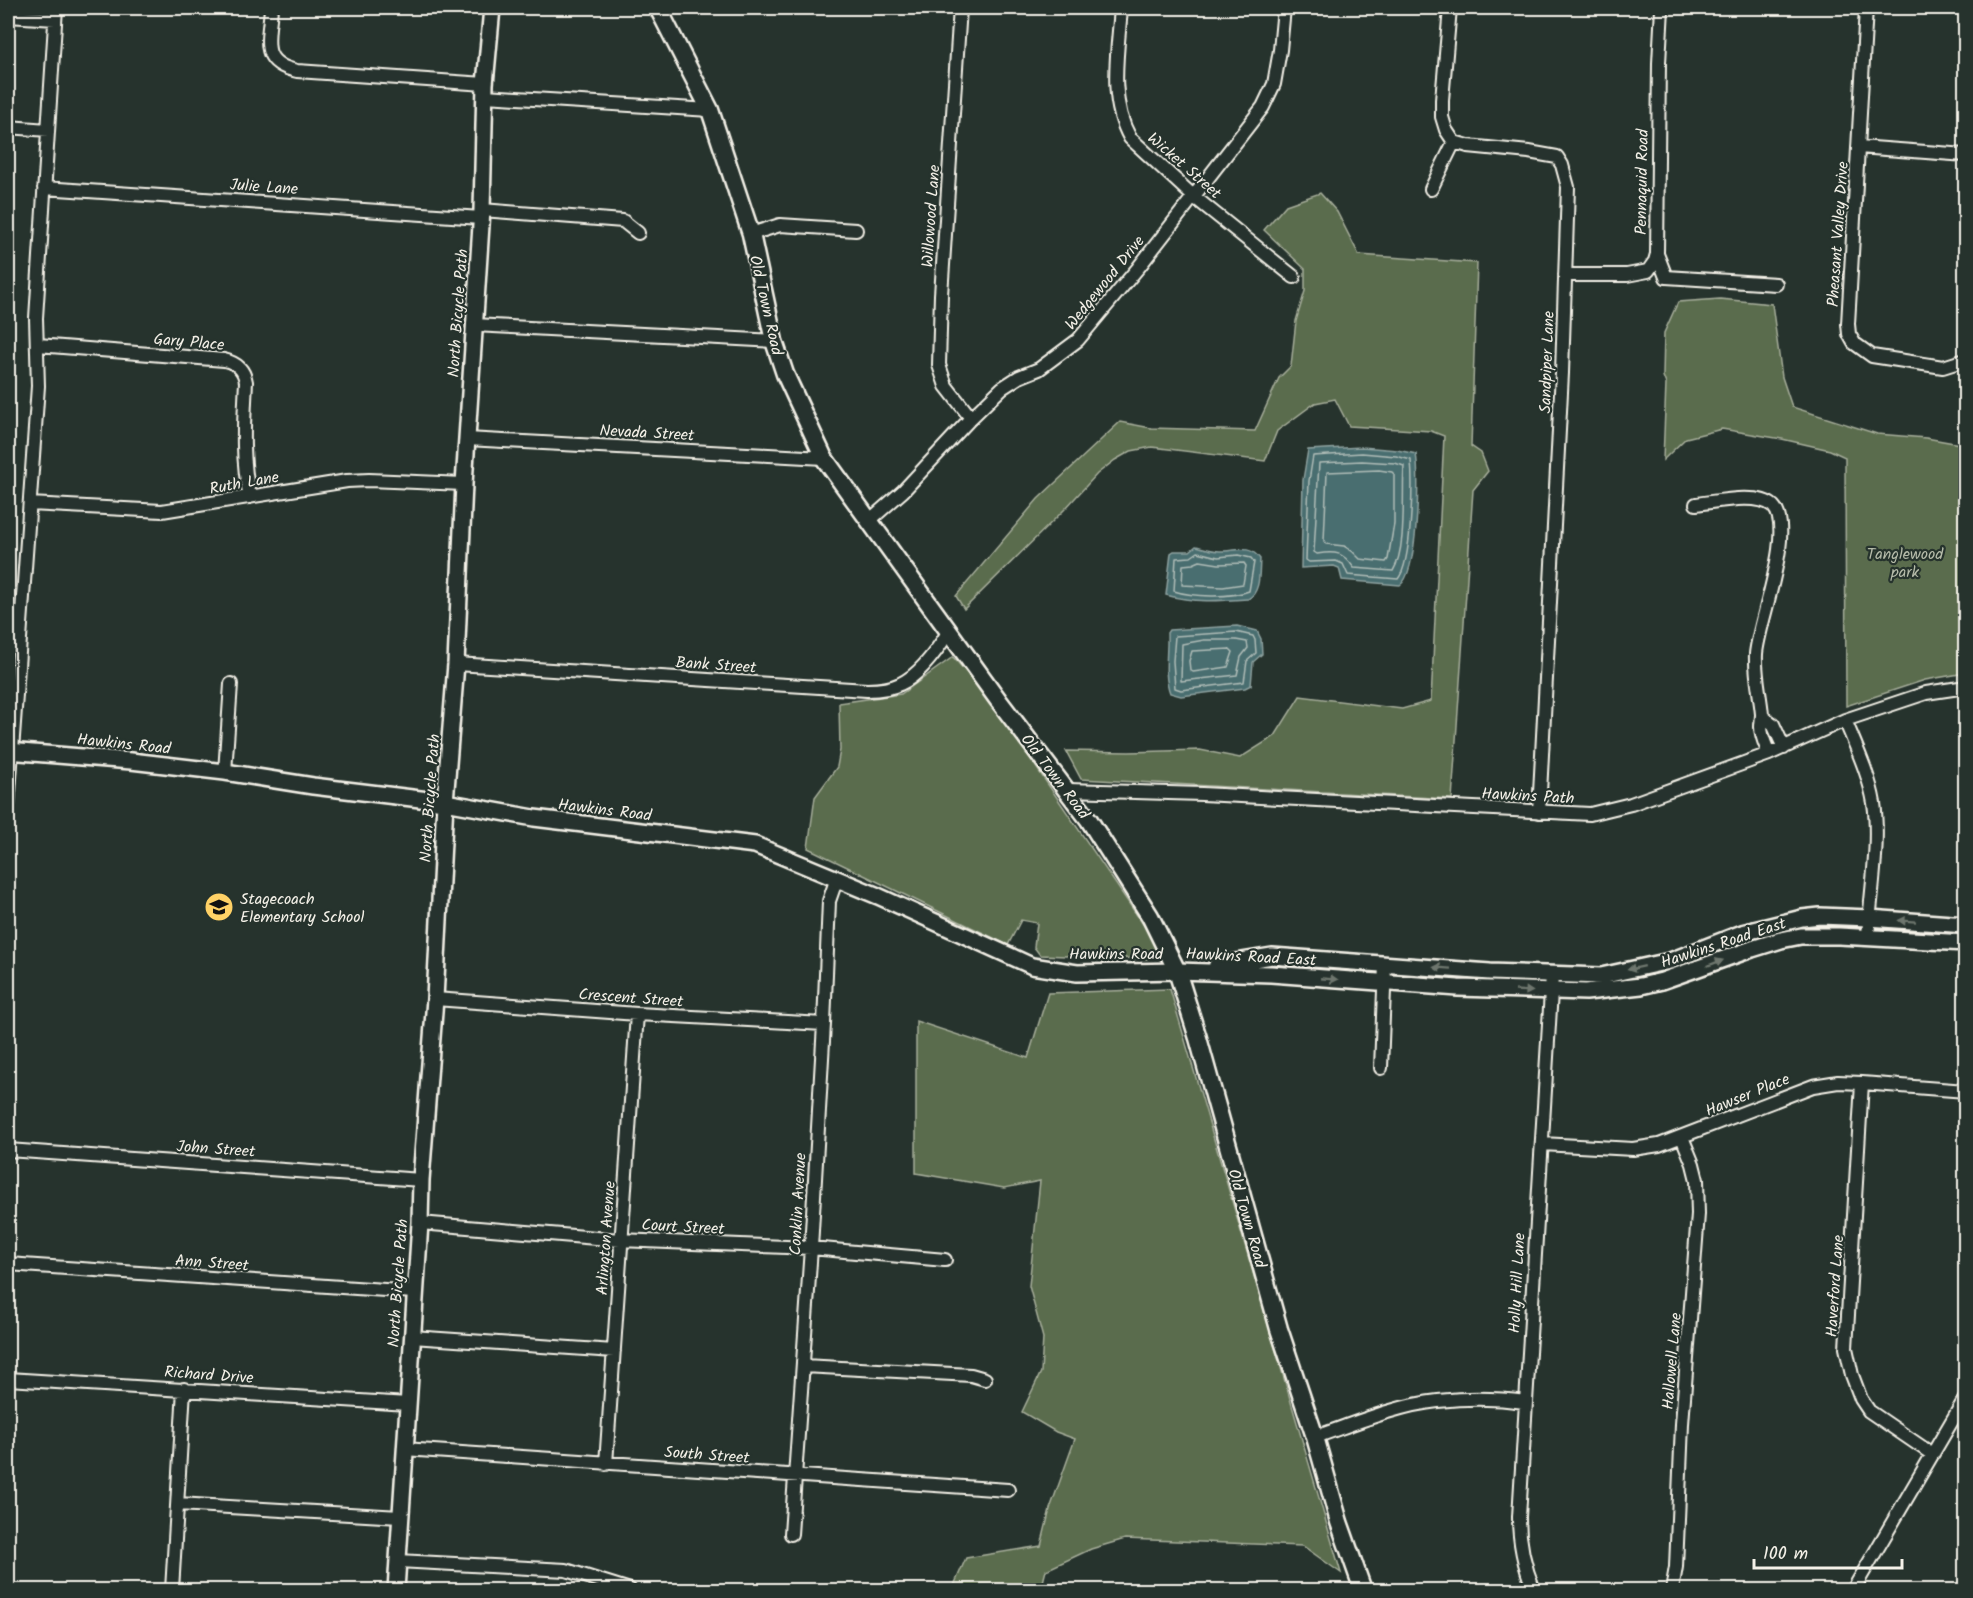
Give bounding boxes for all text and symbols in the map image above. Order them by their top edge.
street label: Wicket Street [1141,127,1227,206]
street label: Pennaquid Road [1629,128,1656,235]
street label: Pheasant Valley Drive [1821,161,1856,308]
street label: Willowood Lane [915,164,948,268]
street label: Julie Lane [229,173,299,202]
street label: Wedgewood Drive [1059,230,1151,336]
street label: North Bicycle Path [442,248,475,378]
street label: Old Town Road [742,253,789,359]
street label: Sandpiper Lane [1533,310,1562,414]
street label: Gary Place [152,327,225,358]
street label: Nevada Street [599,419,696,449]
street label: Ruth Lane [208,465,281,502]
park label: Tanglewood park [1867,542,1944,585]
street label: Bank Street [675,650,758,681]
street label: Hawkins Road [76,727,173,762]
street label: Old Town Road [1014,729,1096,826]
street label: North Bicycle Path [414,733,447,863]
street label: Hawkins Path [1481,782,1575,811]
street label: Hawkins Road [557,792,654,829]
place label: Stagecoach Elementary School [240,887,365,930]
school or university icon: Stagecoach Elementary School [203,891,235,923]
street label: Hawkins Road East [1658,911,1790,975]
one-way arrow [1898,917,1917,926]
street label: Hawkins Road [1069,942,1164,967]
street label: Hawkins Road East [1185,942,1318,973]
one-way arrow [1706,957,1724,967]
one-way arrow [1433,963,1452,973]
one-way arrow [1627,964,1646,973]
one-way arrow [1320,974,1339,984]
street label: Crescent Street [578,982,685,1015]
one-way arrow [1514,987,1533,996]
street label: Hawser Place [1702,1067,1794,1124]
street label: John Street [176,1134,257,1165]
street label: Conklin Avenue [783,1152,814,1256]
street label: Old Town Road [1221,1166,1273,1272]
street label: Arlington Avenue [590,1180,623,1296]
street label: Court Street [641,1213,726,1242]
street label: North Bicycle Path [382,1218,415,1348]
street label: Holly Hill Lane [1502,1232,1533,1334]
street label: Haverford Lane [1819,1234,1852,1338]
street label: Ann Street [174,1248,250,1279]
street label: Hallowell Lane [1656,1311,1689,1411]
street label: Richard Drive [163,1360,254,1391]
street label: South Street [664,1440,751,1471]
scale bar [1754,1532,1902,1570]
text: 100 m [1763,1540,1808,1569]

